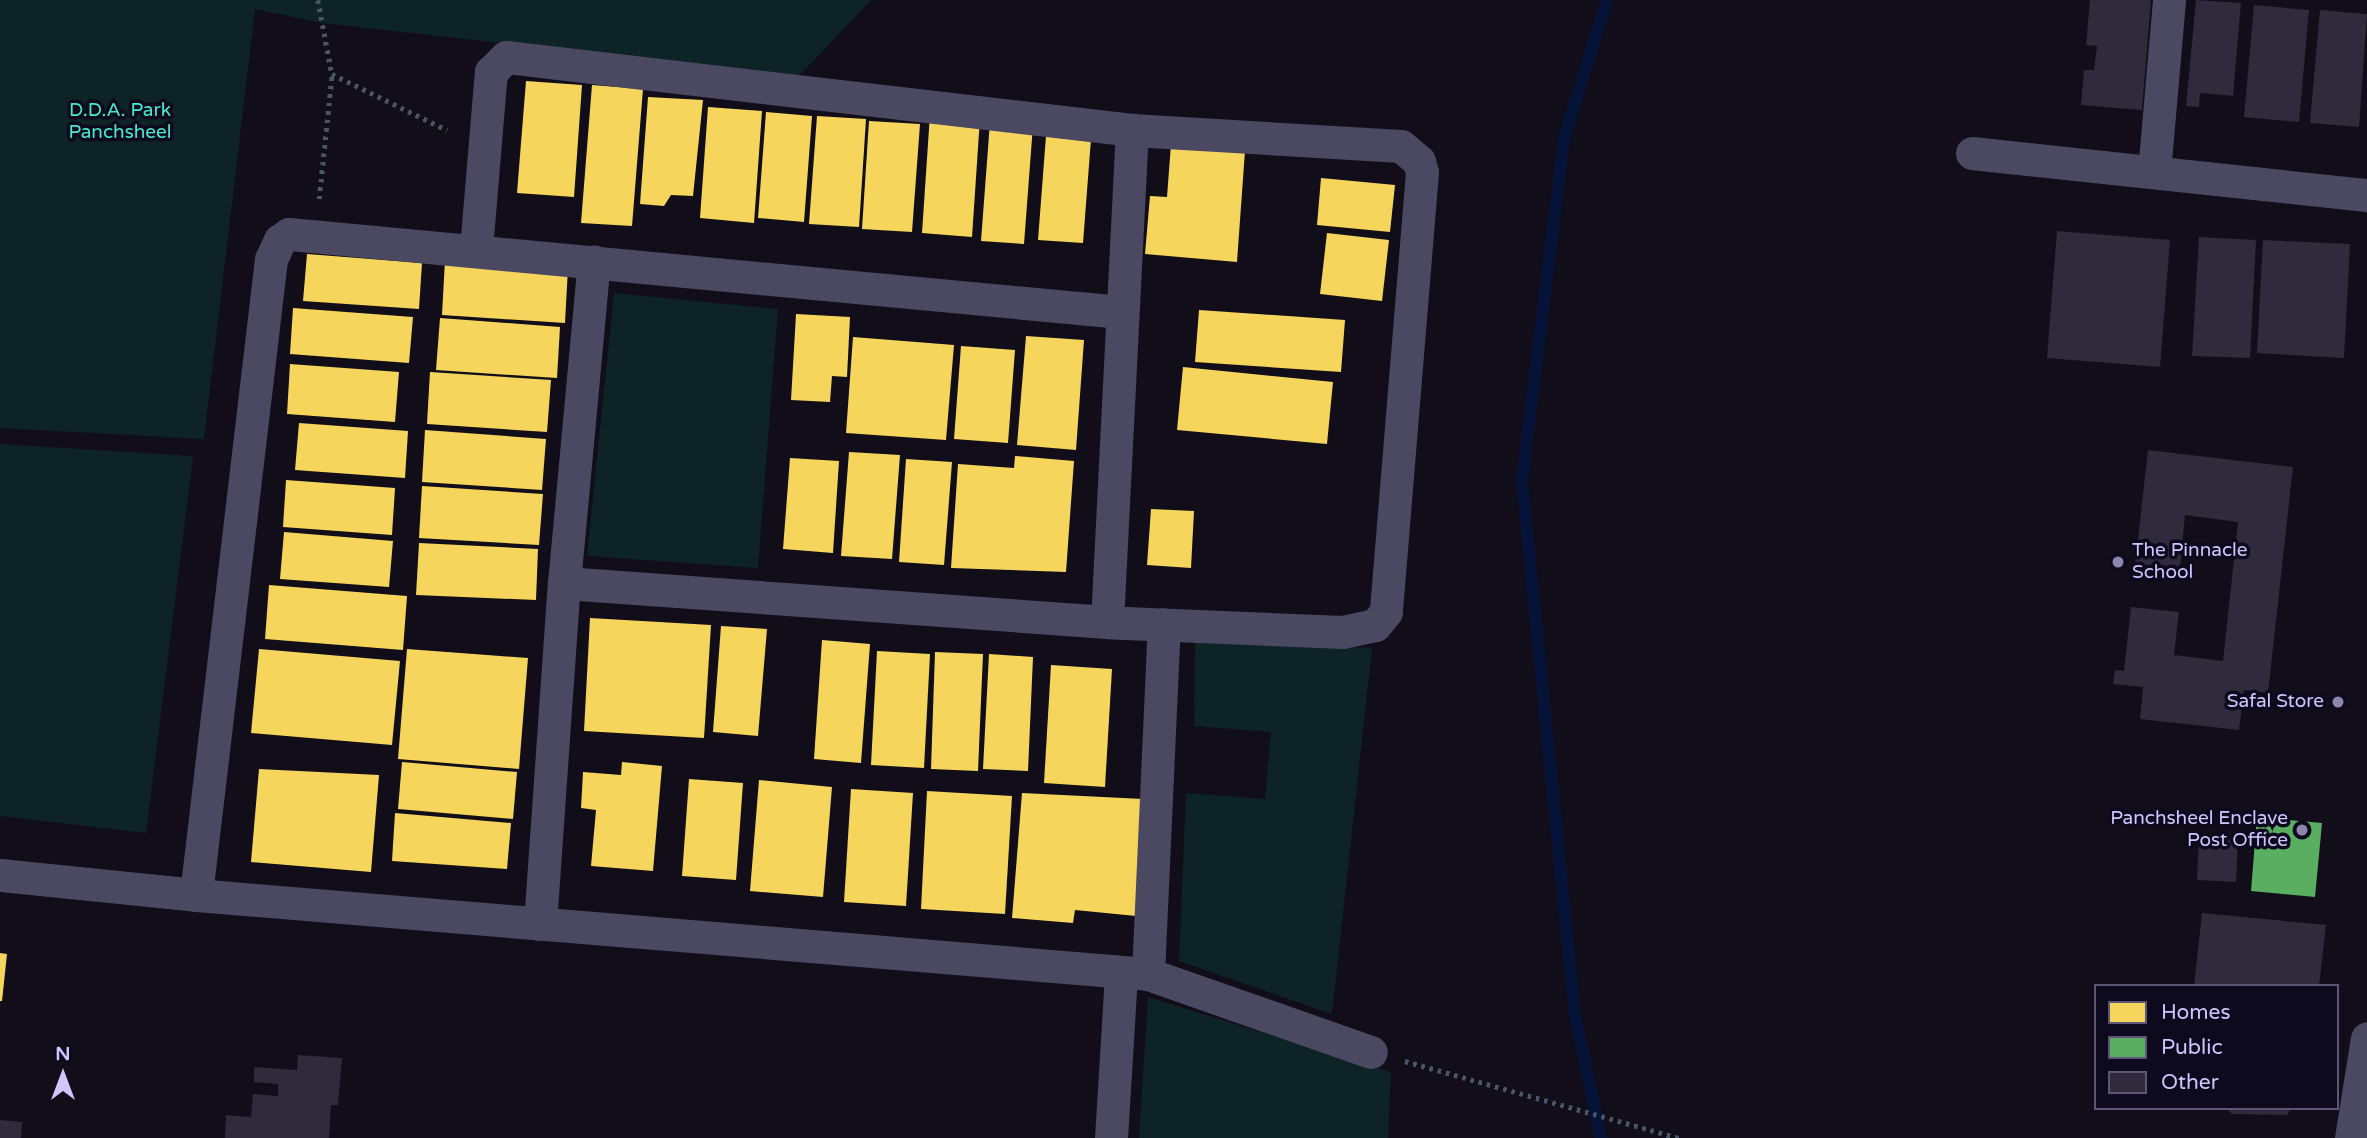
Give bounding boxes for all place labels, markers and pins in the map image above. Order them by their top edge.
place label: The Pinnacle School [2132,540,2248,584]
marker: The Pinnacle School [2110,554,2126,570]
place label: Safal Store [2227,691,2324,713]
marker: Safal Store [2330,694,2346,710]
place label: Panchsheel Enclave Post Office [2110,808,2288,852]
marker: Panchsheel Enclave Post Office [2294,822,2310,838]

